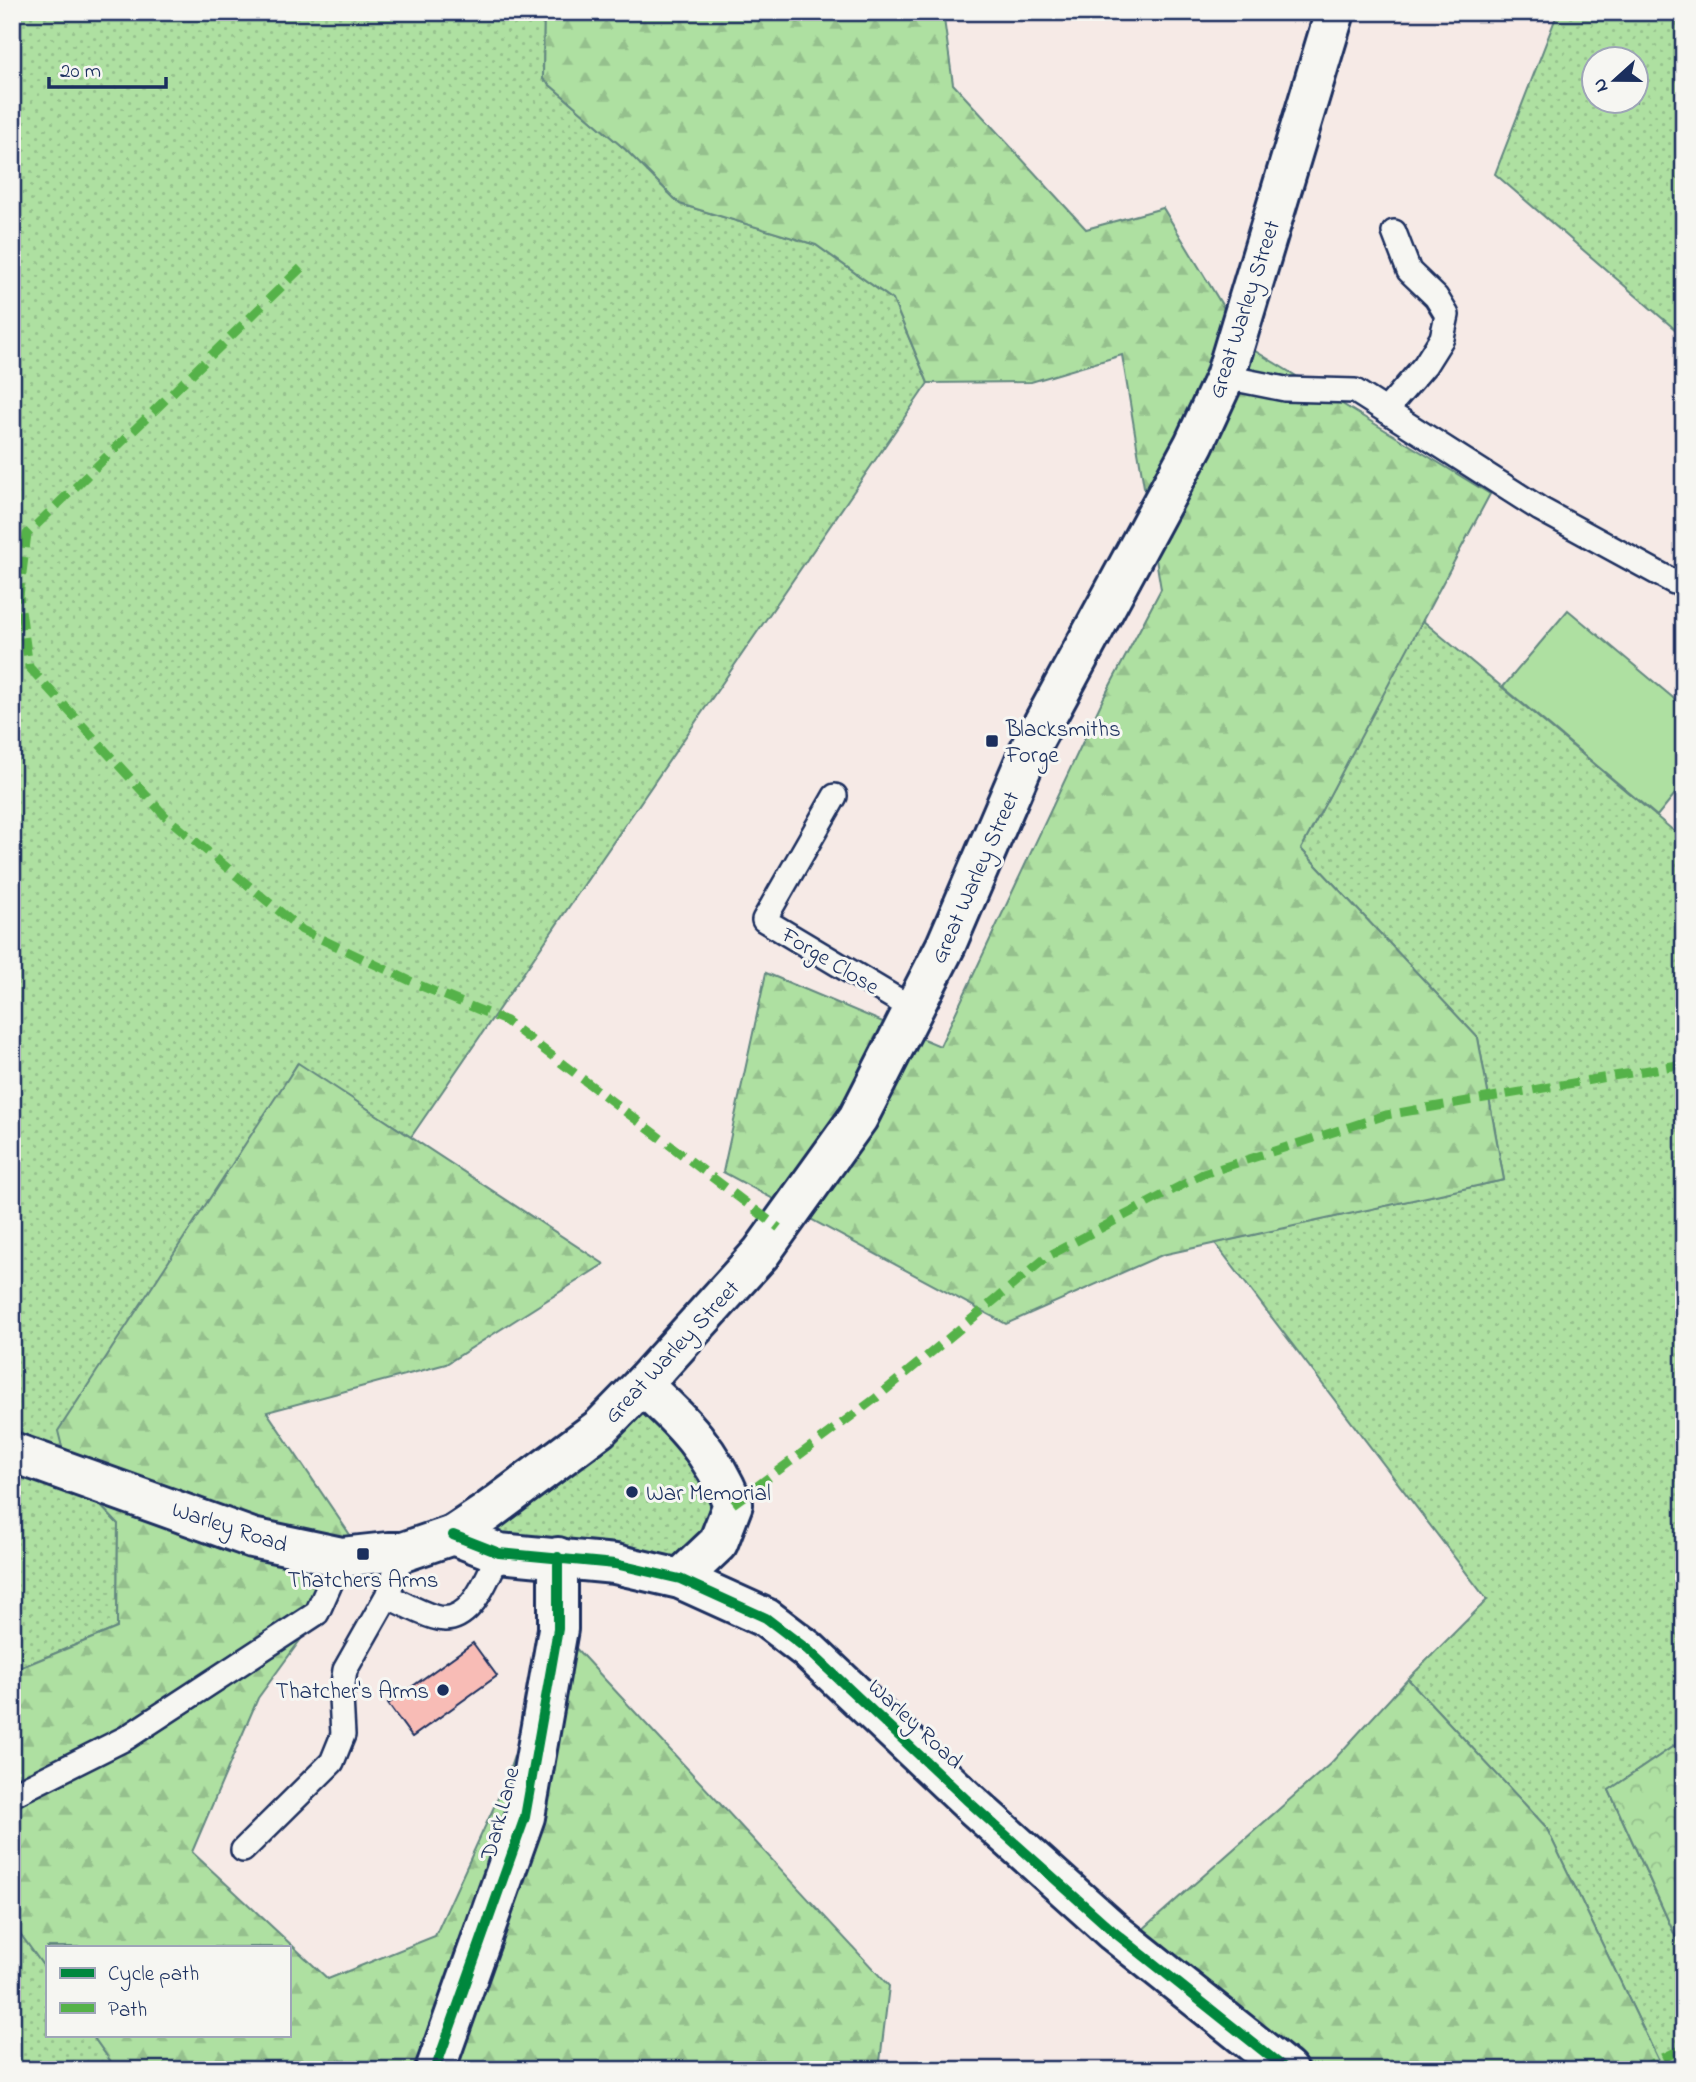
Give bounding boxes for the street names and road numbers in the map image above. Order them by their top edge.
street label: Great Warley Street [1201,216,1292,404]
street label: Great Warley Street [923,786,1031,970]
street label: Forge Close [773,919,885,1006]
street label: Great Warley Street [597,1273,750,1433]
street label: Warley Road [166,1494,292,1565]
street label: Warley Road [858,1672,970,1779]
street label: Dark Lane [473,1763,530,1865]

